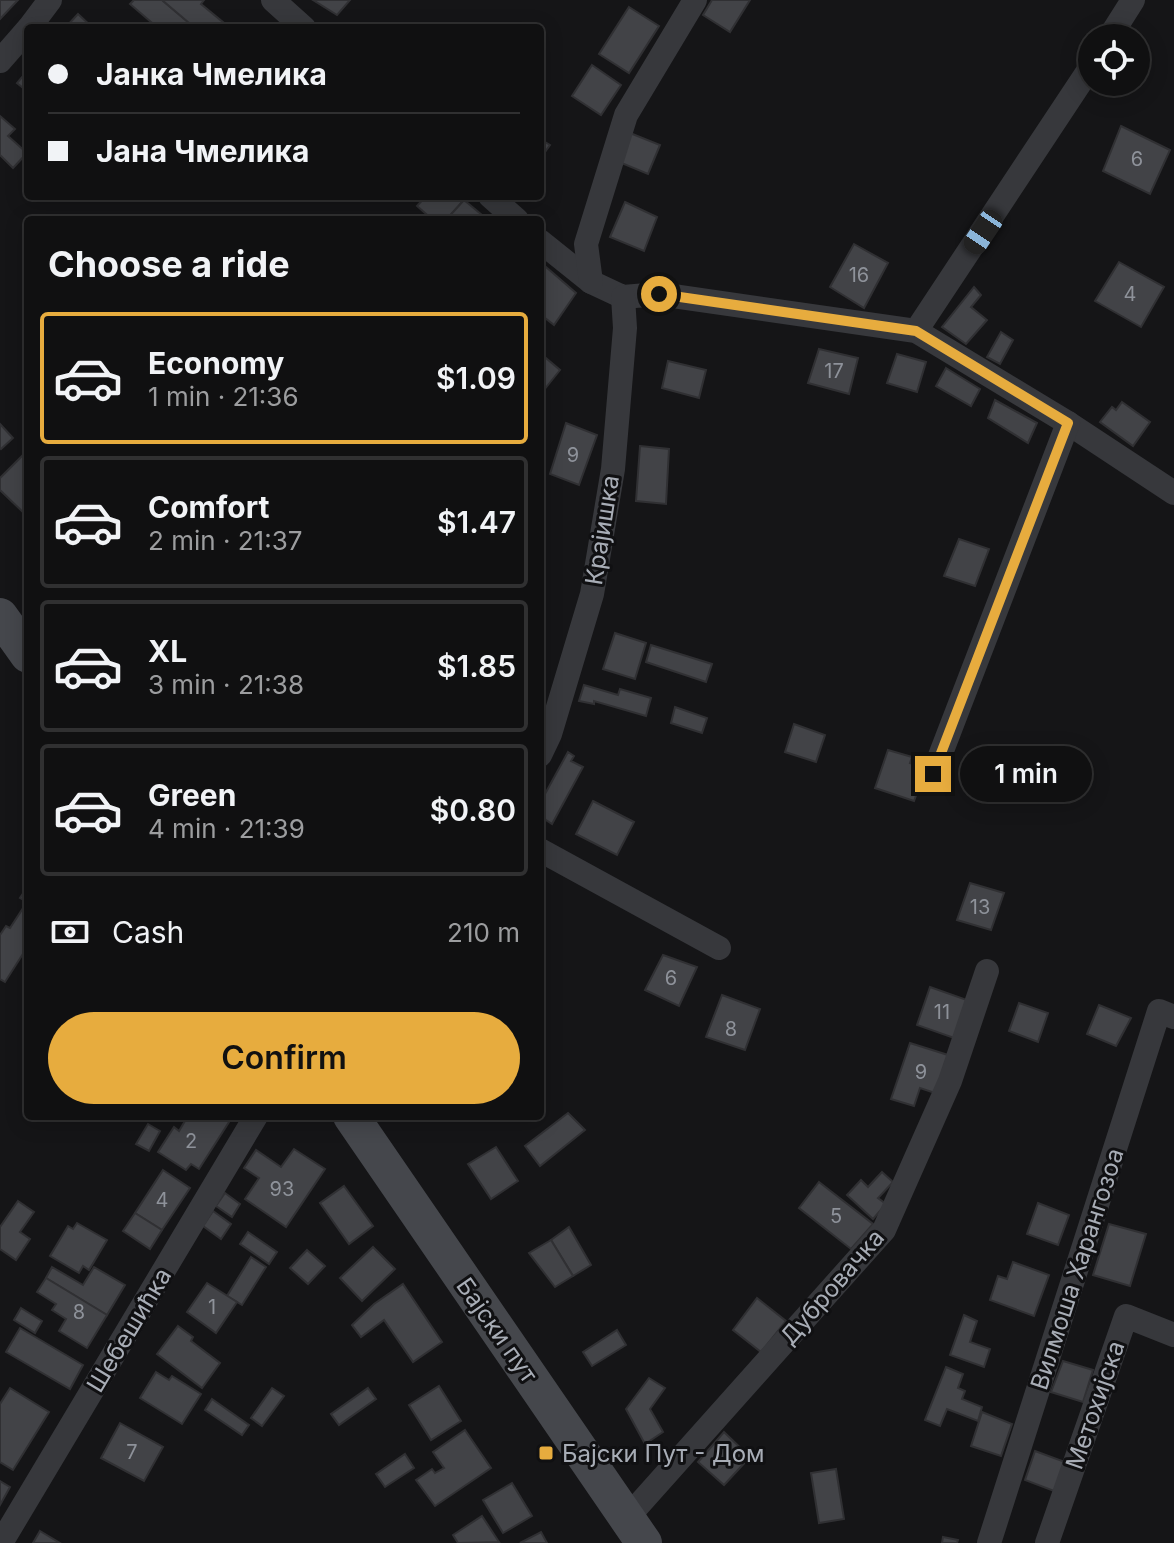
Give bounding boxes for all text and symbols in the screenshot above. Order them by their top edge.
map controls [1078,24,1150,96]
button: locate [1078,24,1150,96]
text: Јанка Чмелика [96,56,327,92]
text: Јана Чмелика [96,133,309,169]
house number: 6 [1131,147,1143,171]
car [960,205,1006,259]
text: Choose a ride [48,242,290,286]
house number: 16 [849,263,869,287]
route start [641,276,677,312]
house number: 4 [1124,282,1136,306]
icon: car [52,342,124,414]
text: Economy [148,345,284,381]
house number: 17 [824,359,844,383]
text: $1.09 [436,360,516,396]
text: 1 min · 21:36 [148,381,299,412]
house number: 9 [567,443,579,467]
street label: Крајишка [579,473,625,587]
icon: car [52,486,124,558]
text: Comfort [148,489,269,525]
text: $1.47 [437,504,516,540]
text: 2 min · 21:37 [148,525,302,556]
icon: car [52,630,124,702]
text: XL [148,633,187,669]
text: $1.85 [437,648,516,684]
text: 3 min · 21:38 [148,669,304,700]
callout: 1 min [961,746,1093,802]
route end [915,756,951,792]
text: 1 min [994,758,1058,789]
icon: car [52,774,124,846]
text: Green [148,777,236,813]
text: $0.80 [430,792,516,828]
text: 4 min · 21:39 [148,813,305,844]
house number: 13 [970,895,990,919]
icon: cash [48,910,92,954]
text: Cash [112,914,184,950]
text: 210 m [447,917,520,948]
house number: 6 [665,966,677,990]
house number: 11 [934,1000,950,1024]
button: Confirm [48,1012,520,1104]
house number: 8 [725,1017,737,1041]
house number: 9 [915,1060,927,1084]
house number: 2 [185,1129,197,1153]
street label: Вилмоша Харангозоа [1024,1145,1130,1393]
house number: 93 [270,1177,294,1201]
house number: 4 [156,1188,168,1212]
house number: 5 [830,1204,842,1228]
street label: Дубровачка [774,1223,890,1351]
street label: Шебешићка [81,1263,177,1397]
street label: Бајски пут [450,1272,544,1388]
house number: 1 [208,1295,216,1319]
house number: 8 [73,1300,85,1324]
street label: Метохијска [1060,1337,1130,1473]
place label: Бајски Пут - Дом [562,1439,765,1468]
house number: 7 [126,1440,138,1464]
marker: Бајски Пут - Дом [537,1444,555,1462]

